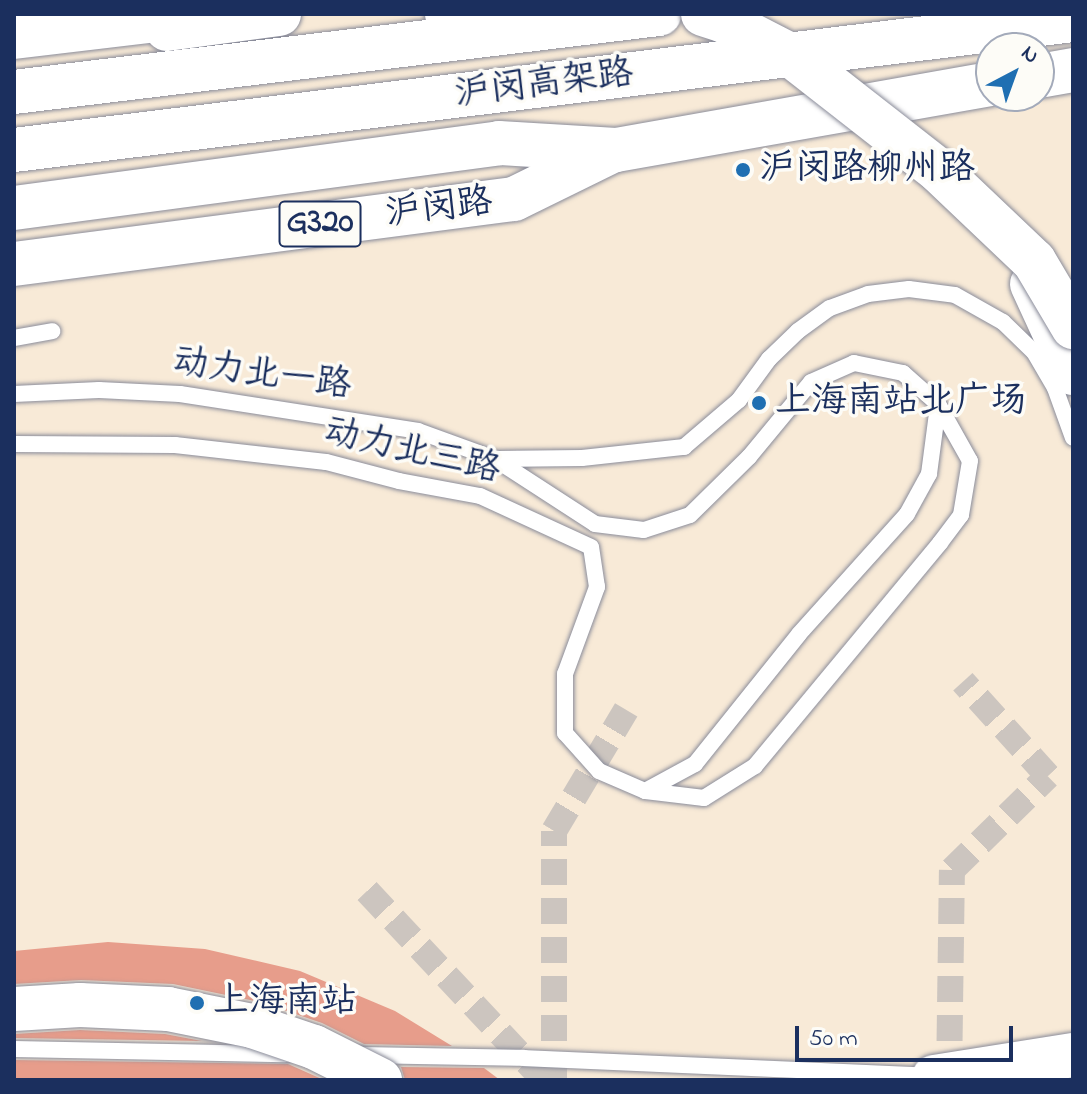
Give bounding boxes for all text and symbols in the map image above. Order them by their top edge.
north arrow [975,32,1055,112]
text: N [1013,38,1046,72]
street label: 沪闵高架路 [452,53,636,117]
place label: 沪闵路柳州路 [759,148,975,192]
marker: 沪闵路柳州路 [734,161,752,179]
street label: 沪闵路 [383,181,495,237]
road number: G320 [278,194,362,254]
street label: 动力北一路 [170,341,354,409]
place label: 上海南站北广场 [775,381,1027,425]
marker: 上海南站北广场 [750,394,768,412]
street label: 动力北三路 [319,411,505,493]
place label: 上海南站 [213,981,357,1025]
marker: 上海南站 [188,994,206,1012]
scale bar [799,1010,1017,1060]
text: 50 m [809,1022,858,1057]

